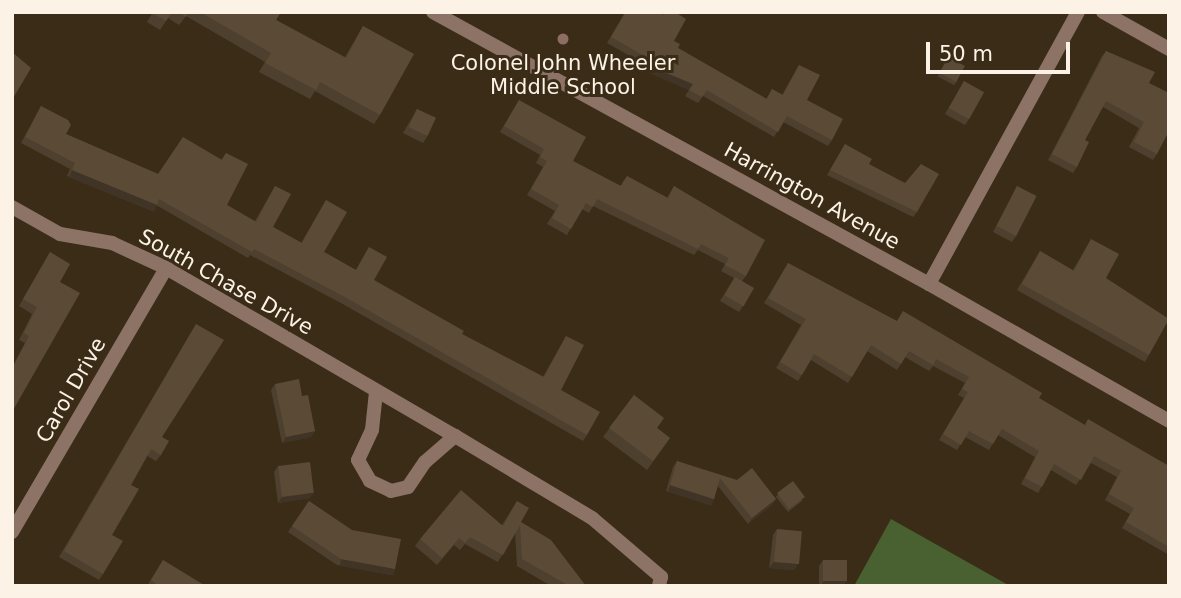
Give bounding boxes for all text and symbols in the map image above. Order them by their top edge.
scale bar [929,28,1072,72]
marker: Colonel John Wheeler Middle School [555,31,571,47]
text: 50 m [939,42,993,66]
place label: Colonel John Wheeler Middle School [451,50,675,100]
street label: Harrington Avenue [720,137,904,255]
street label: South Chase Drive [135,224,317,340]
street label: Carol Drive [31,333,111,447]

